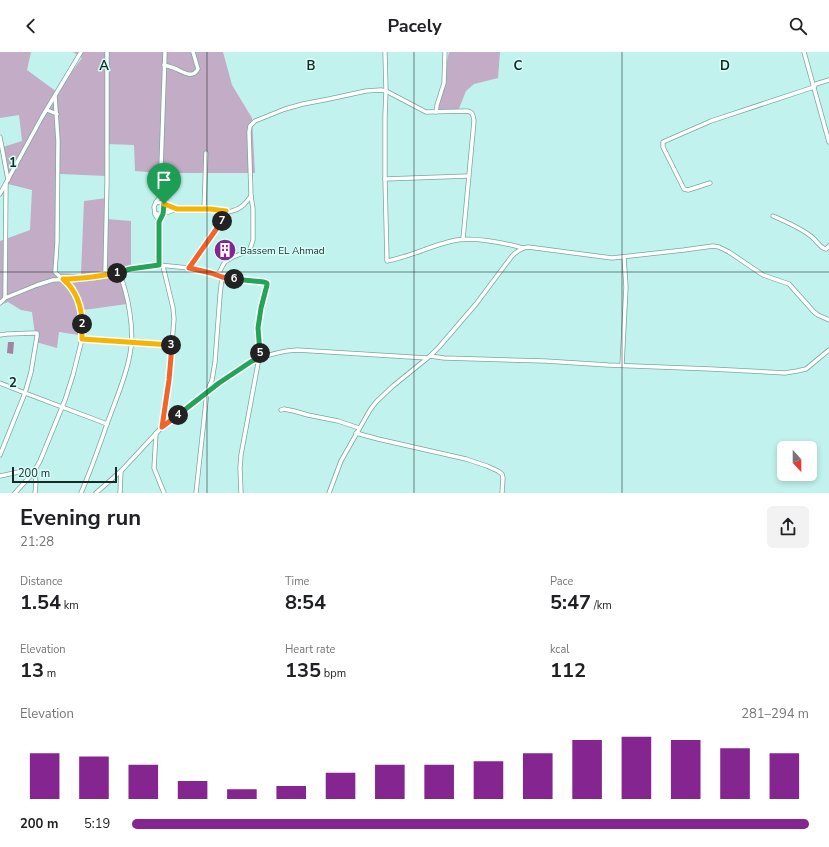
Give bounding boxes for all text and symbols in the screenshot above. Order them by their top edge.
text: Pacely [387,14,442,38]
icon: back [20,15,42,37]
icon: search [787,15,809,37]
text: A [99,57,109,75]
text: B [307,57,316,75]
text: C [514,57,523,75]
text: D [720,57,730,75]
text: 1 [9,154,17,172]
pin [147,163,181,204]
icon: arrive [153,169,175,191]
pin: 7 [212,211,232,231]
text: 7 [219,213,225,228]
building icon: Bassem EL Ahmad [212,237,238,263]
place label: Bassem EL Ahmad [240,244,325,258]
pin: 1 [107,263,127,283]
text: 1 [114,265,120,280]
pin: 6 [224,269,244,289]
text: 6 [231,271,237,286]
pin: 2 [72,314,92,334]
text: 2 [79,316,85,331]
pin: 3 [161,335,181,355]
text: 3 [168,337,174,352]
pin: 5 [250,343,270,363]
text: 5 [257,345,263,360]
text: 2 [9,374,17,392]
pin: 4 [168,405,188,425]
text: 4 [175,407,181,422]
north arrow [777,441,817,481]
map controls [777,441,817,481]
scale bar [12,465,117,484]
text: 200 m [18,466,50,481]
text: Evening run [20,503,141,533]
button: share [767,506,809,548]
text: 21:28 [20,533,54,551]
text: Distance [20,574,63,589]
text: Time [285,574,309,589]
text: Pace [550,574,573,589]
text: 1.54 [20,589,61,616]
text: 8:54 [285,589,326,616]
text: 5:47 [550,589,591,616]
text: km [61,598,79,613]
text: /km [591,598,612,613]
text: Elevation [20,642,66,657]
text: Heart rate [285,642,335,657]
text: kcal [550,642,570,657]
text: 13 [20,657,44,684]
text: 135 [285,657,321,684]
text: 112 [550,657,586,684]
text: m [44,666,56,681]
text: bpm [321,666,346,681]
text: Elevation [20,705,74,723]
text: 281–294 m [741,705,809,723]
text: 200 m [20,815,58,833]
text: 5:19 [84,815,110,833]

